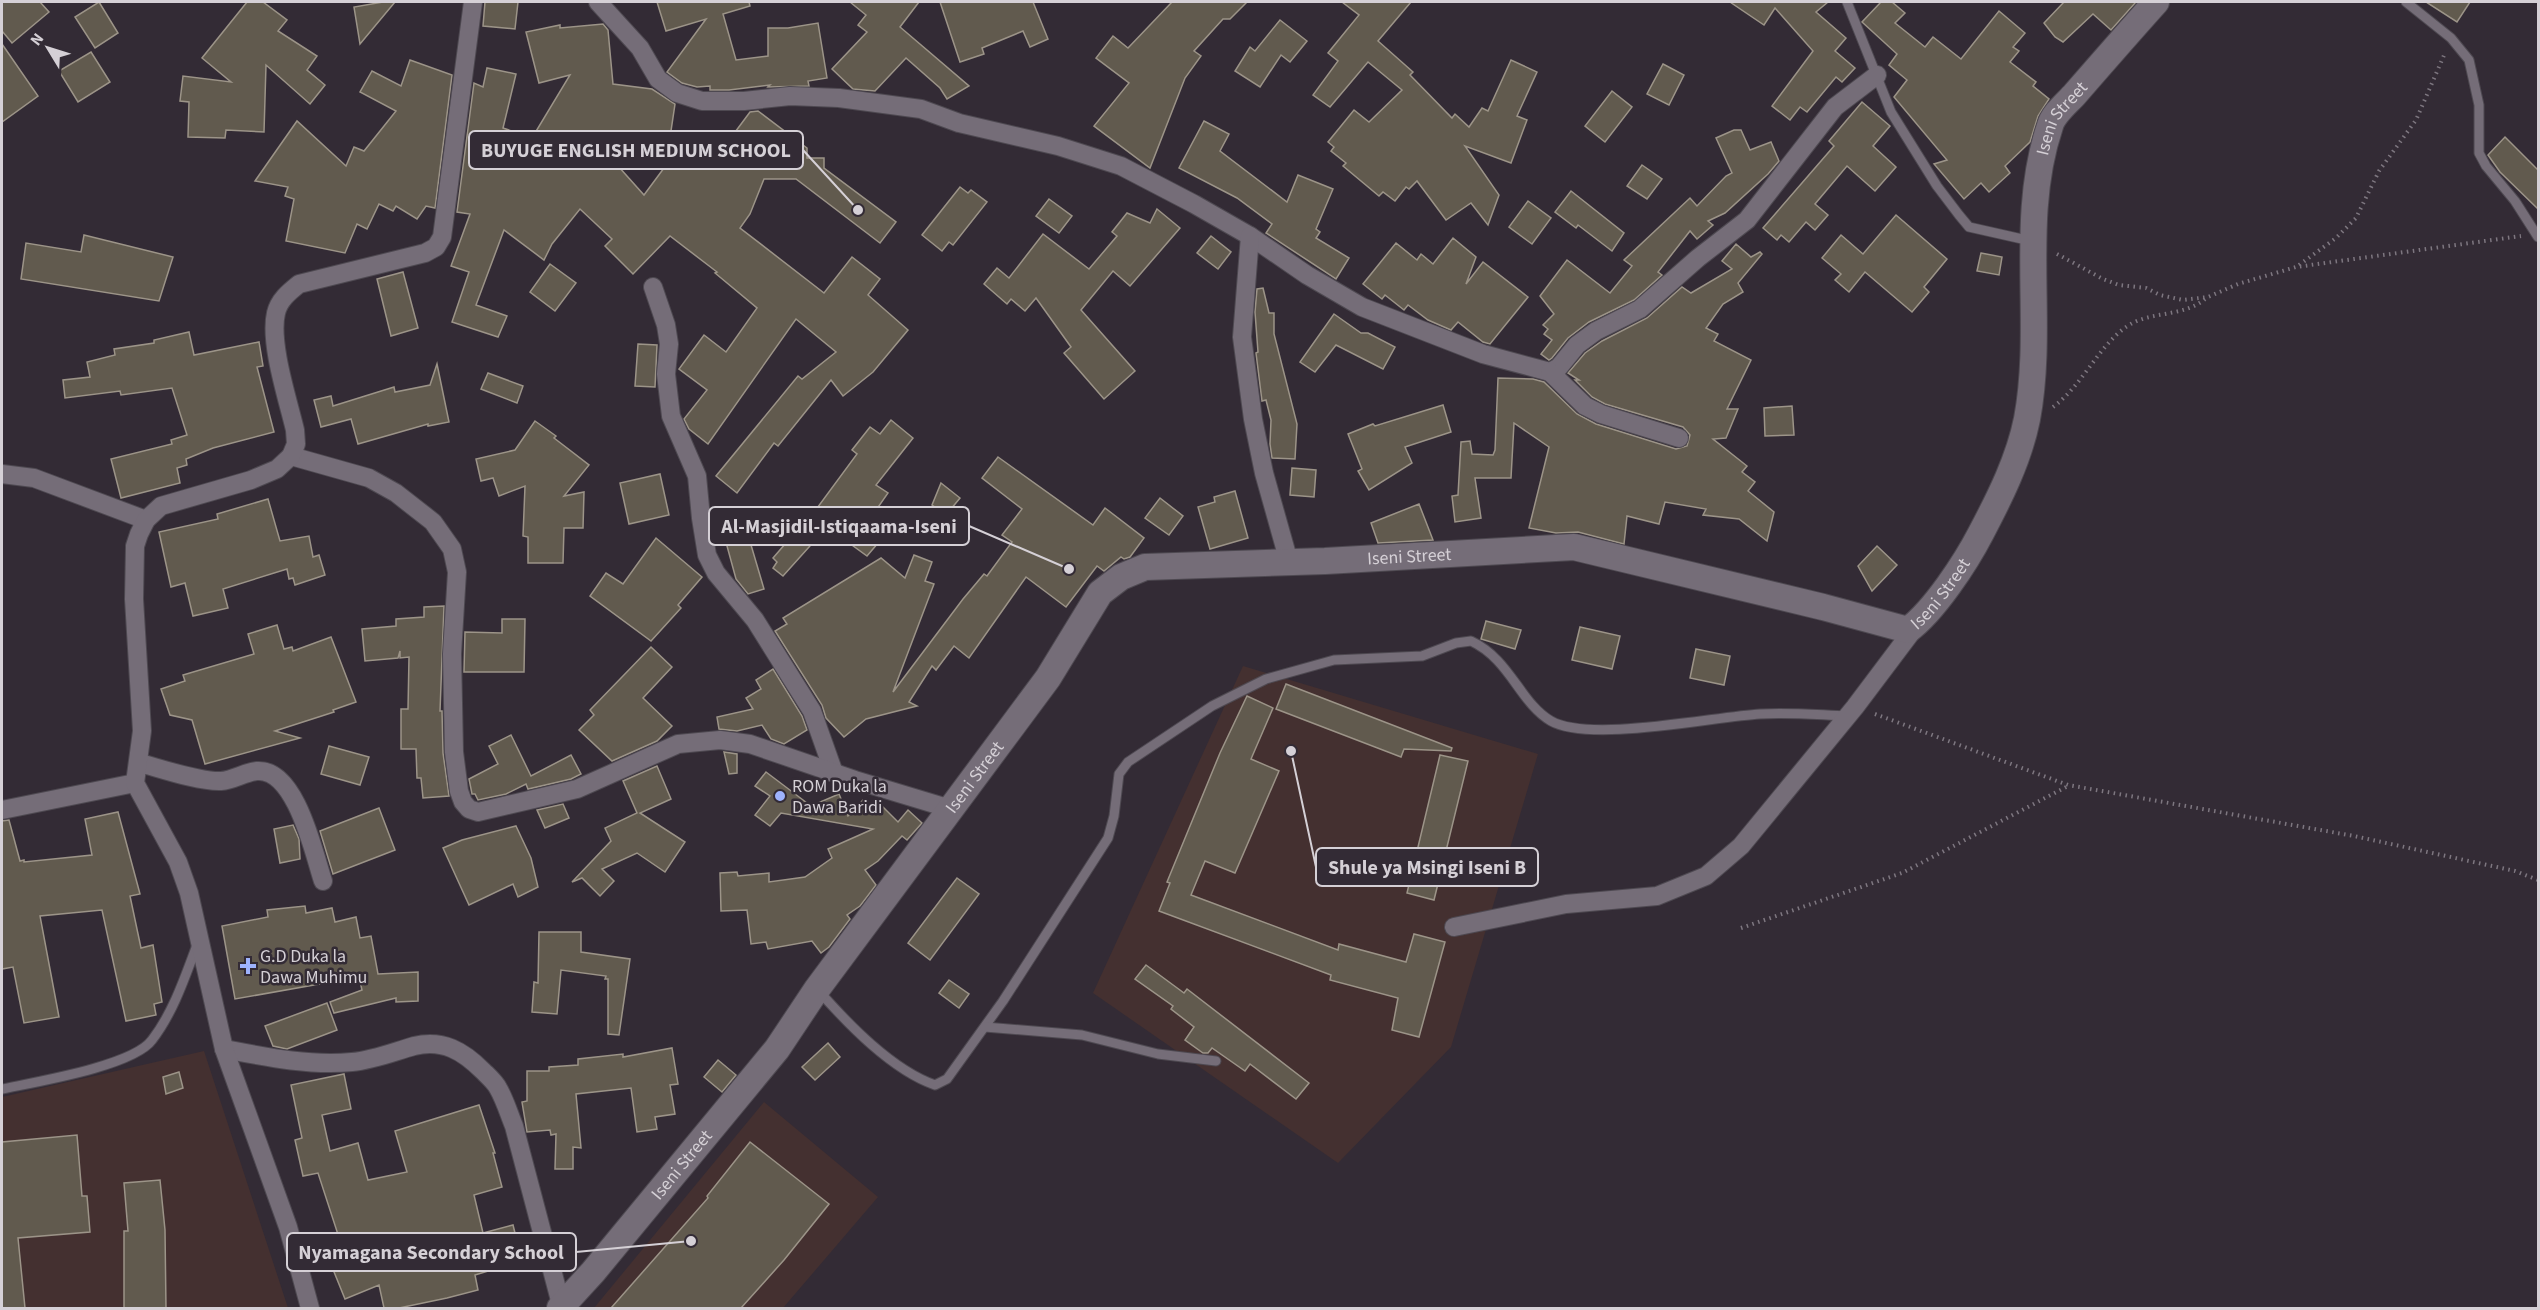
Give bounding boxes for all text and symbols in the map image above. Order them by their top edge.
north arrow [18,18,78,78]
text: N [25,28,49,50]
street label: Iseni Street [2030,76,2093,158]
callout: BUYUGE ENGLISH MEDIUM SCHOOL [469,131,803,169]
text: BUYUGE ENGLISH MEDIUM SCHOOL [481,137,791,165]
callout: Al-Masjidil-Istiqaama-Iseni [709,507,969,545]
text: Al-Masjidil-Istiqaama-Iseni [720,513,957,541]
street label: Iseni Street [1366,541,1452,571]
street label: Iseni Street [1905,553,1976,635]
street label: Iseni Street [939,736,1010,818]
place label: ROM Duka la Dawa Baridi [792,774,887,820]
marker: ROM Duka la Dawa Baridi [773,789,787,803]
callout: Shule ya Msingi Iseni B [1316,848,1538,886]
text: Shule ya Msingi Iseni B [1328,854,1526,882]
place label: G.D Duka la Dawa Muhimu [260,944,367,990]
marker: G.D Duka la Dawa Muhimu [241,959,255,973]
street label: Iseni Street [645,1124,718,1205]
callout: Nyamagana Secondary School [287,1233,576,1271]
text: Nyamagana Secondary School [298,1239,564,1267]

